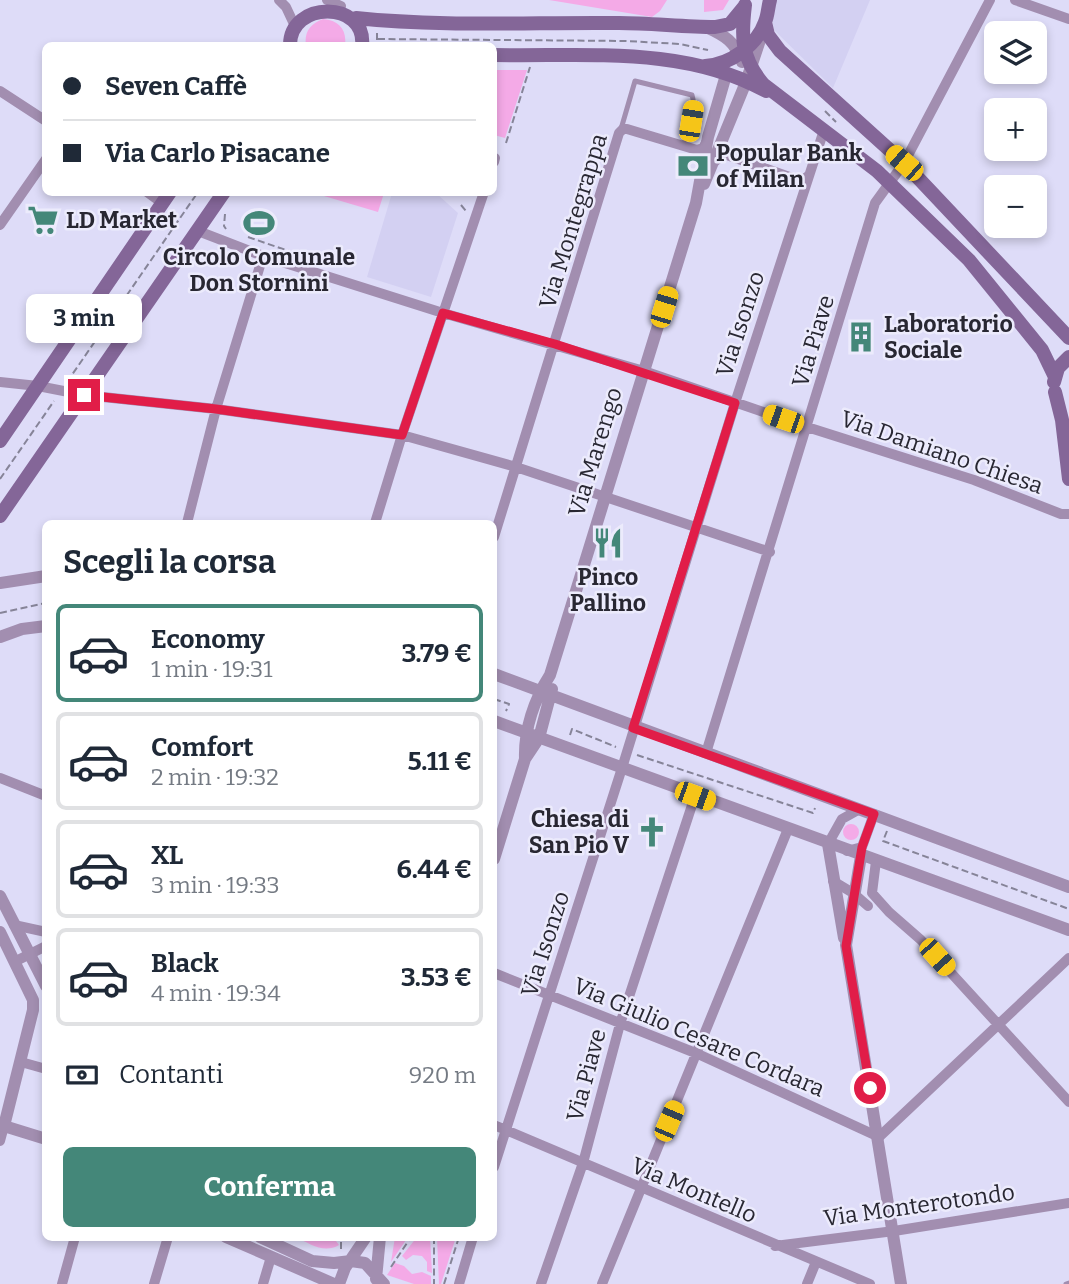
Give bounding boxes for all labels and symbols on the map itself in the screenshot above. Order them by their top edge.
car [678,99,705,143]
street label: Via Montegrappa [533,130,613,312]
place label: Popular Bank of Milan [716,139,863,193]
car [882,141,927,185]
bank icon: Popular Bank of Milan [676,149,710,183]
supermarket icon: LD Market [26,203,60,237]
place label: LD Market [66,206,177,234]
sports icon: Circolo Comunale Don Stornini [242,206,276,240]
place label: Circolo Comunale Don Stornini [163,243,355,297]
street label: Via Isonzo [710,268,770,380]
car [648,284,681,330]
street label: Via Piave [786,292,840,390]
callout: 3 min [26,294,142,342]
place label: Laboratorio Sociale [884,310,1013,364]
building icon: Laboratorio Sociale [844,320,878,354]
route end [68,379,100,411]
street label: Via Marengo [562,384,628,520]
car [760,402,807,436]
street label: Via Damiano Chiesa [837,404,1047,500]
restaurant icon: Pinco Pallino [591,526,625,560]
place label: Pinco Pallino [570,563,646,617]
car [672,779,719,813]
place label: Chiesa di San Pio V [529,805,630,859]
church icon: Chiesa di San Pio V [635,815,669,849]
street label: Via Isonzo [515,888,575,1000]
car [916,934,959,980]
street label: Via Giulio Cesare Cordara [569,971,829,1103]
street label: Via Piave [560,1026,612,1124]
route start [854,1072,886,1104]
car [652,1098,687,1144]
street label: Via Montello [627,1151,761,1229]
street label: Via Monterotondo [822,1178,1016,1232]

